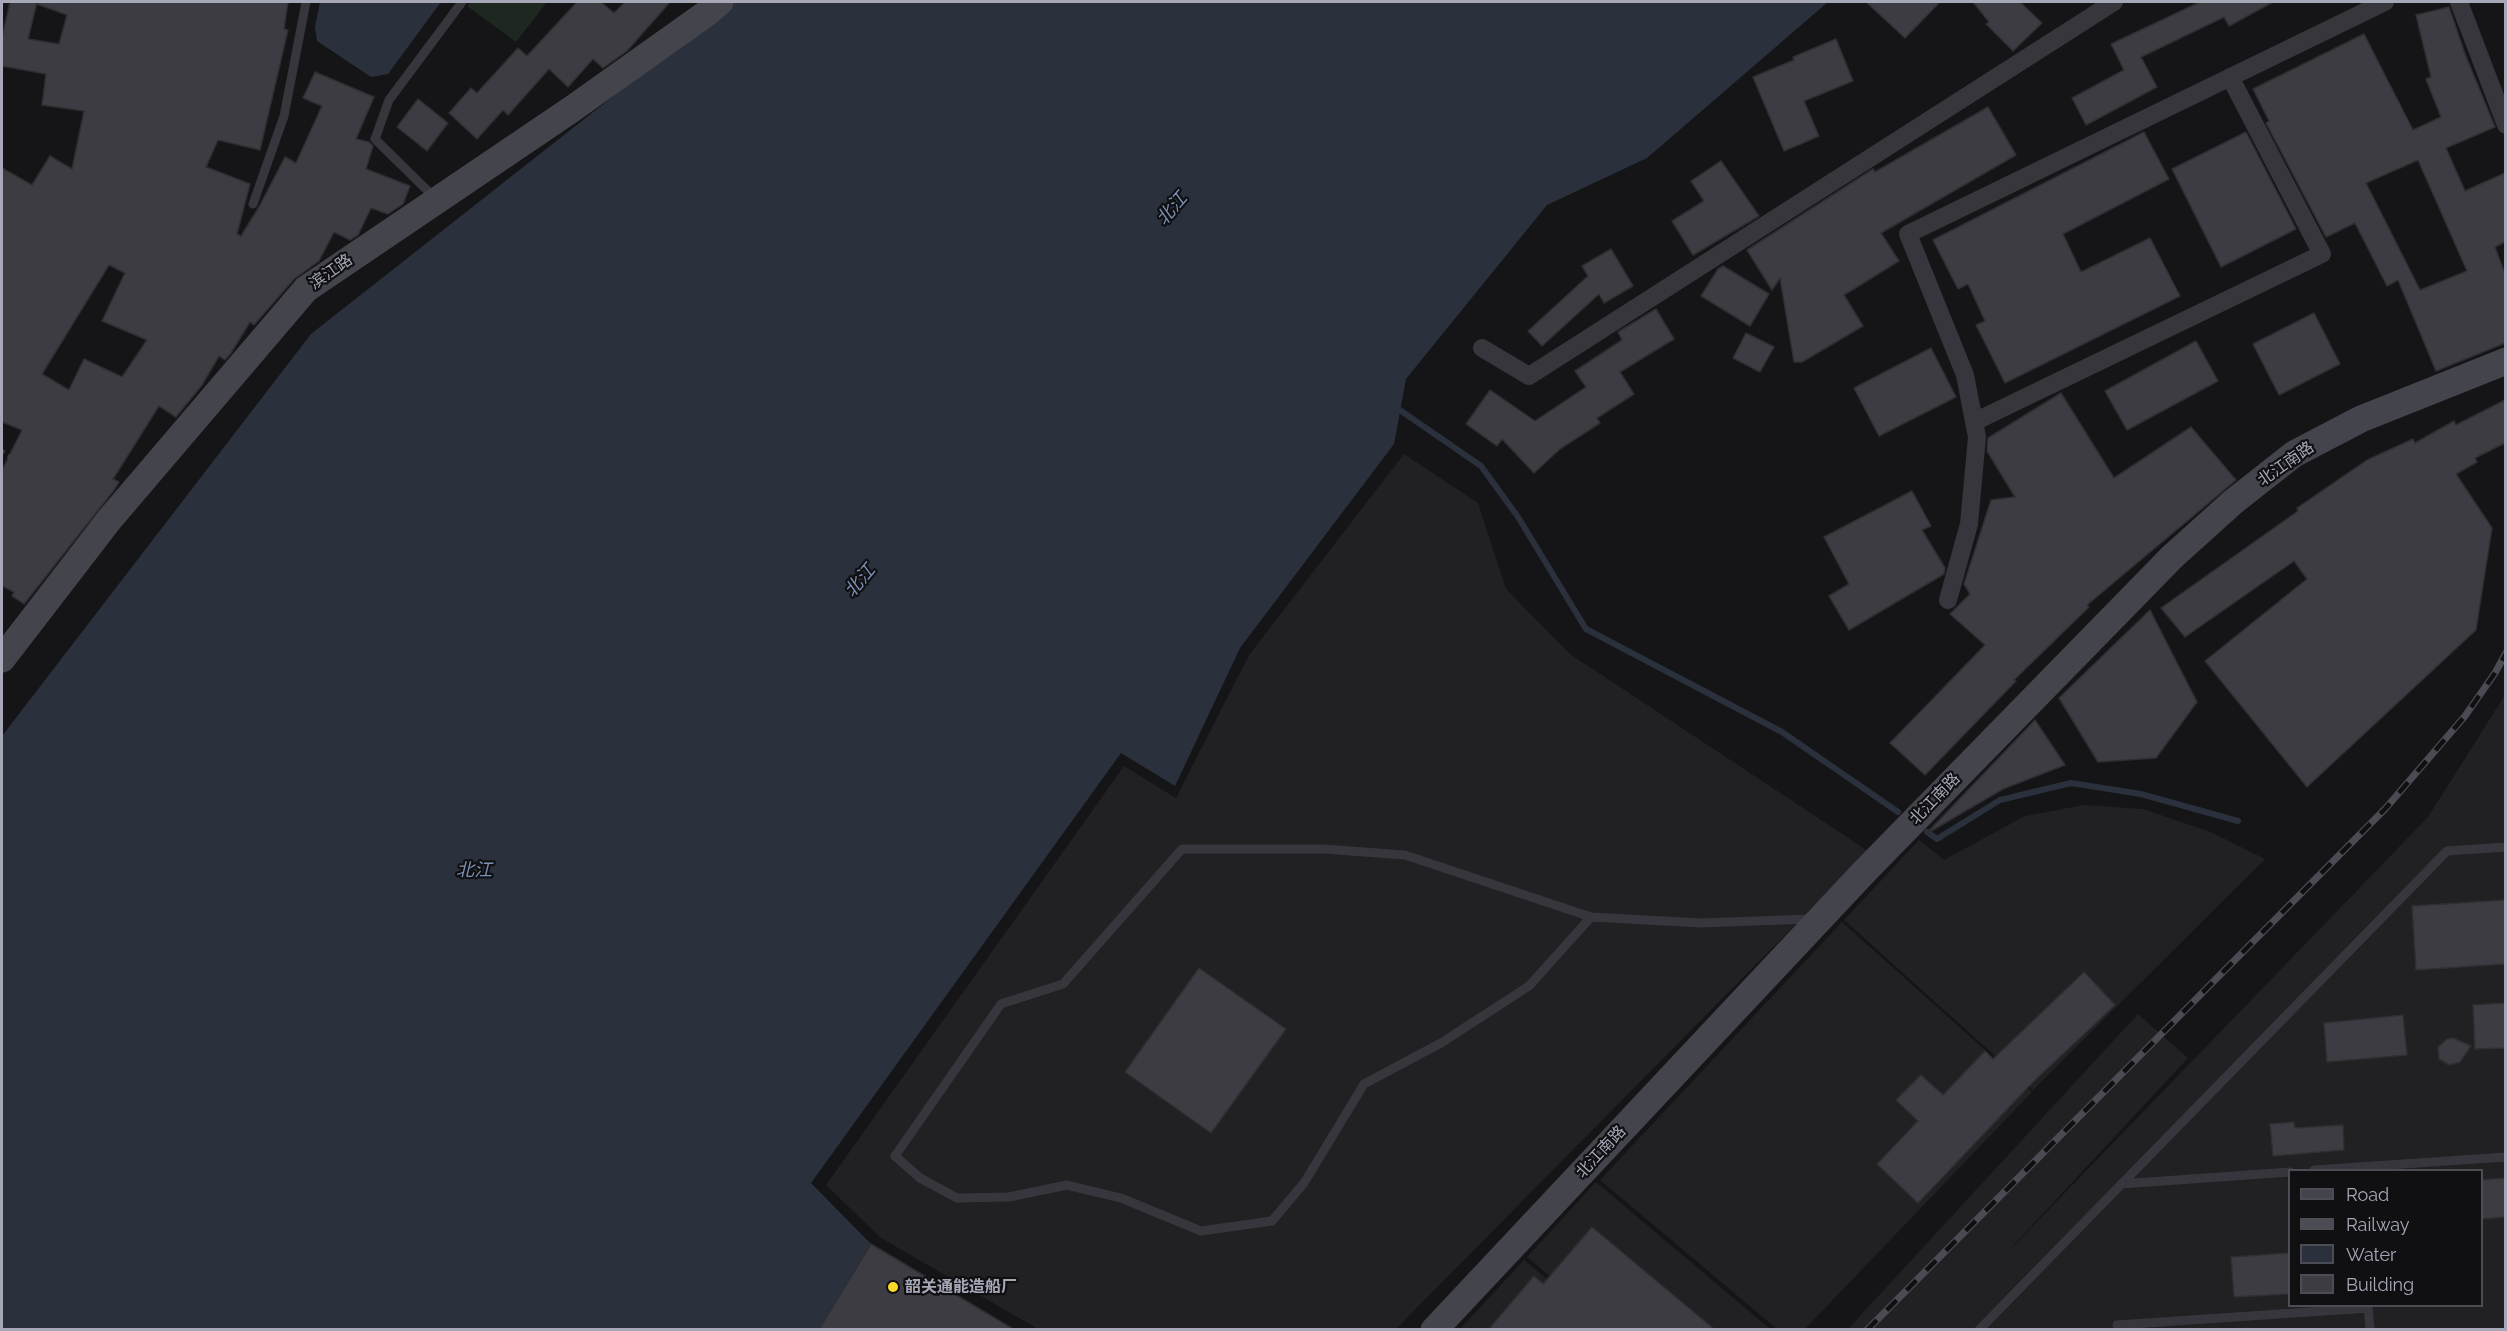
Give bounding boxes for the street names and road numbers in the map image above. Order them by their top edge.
street label: 滨江路 [306,250,356,294]
street label: 北江南路 [2254,438,2318,490]
street label: 北江南路 [1906,769,1964,829]
street label: 北江南路 [1572,1122,1630,1182]

